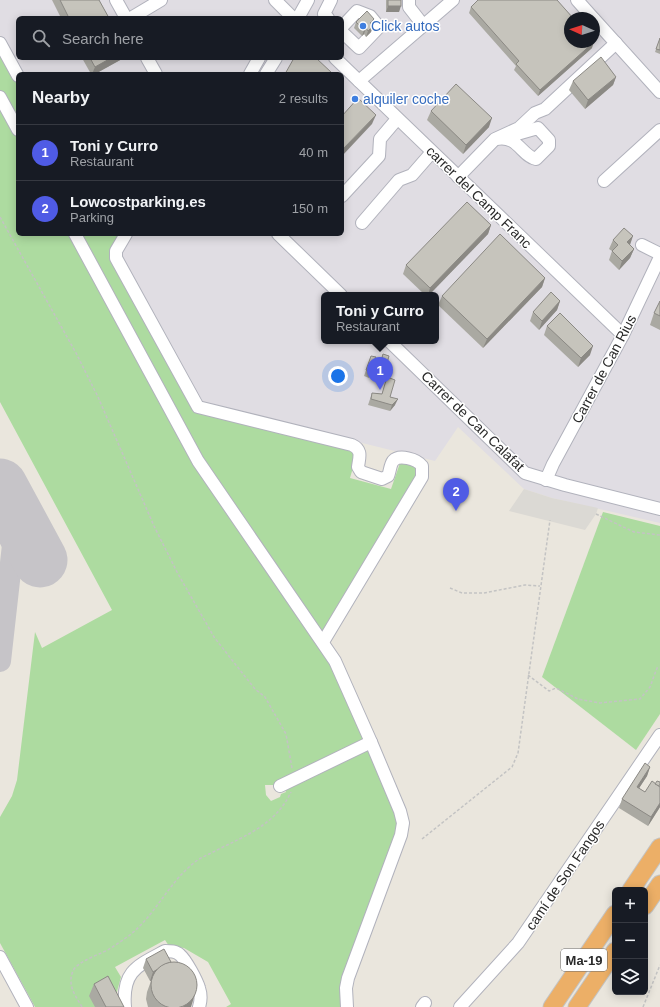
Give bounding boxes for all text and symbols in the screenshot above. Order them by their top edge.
north arrow [564,12,600,48]
search box [16,16,344,60]
place label: Click autos [371,18,439,34]
marker: Click autos [358,21,368,31]
icon: search [30,27,52,49]
text: Search here [62,30,144,47]
text: Nearby [32,88,90,107]
text: 2 results [279,91,328,106]
place label: alquiler coche [363,91,450,107]
marker: alquiler coche [350,94,360,104]
text: Toni y Curro [70,137,158,154]
street label: carrer del Camp Franc [423,143,535,251]
text: 1 [41,145,49,160]
text: 40 m [299,145,328,160]
text: Restaurant [70,154,134,169]
text: Lowcostparking.es [70,193,206,210]
text: 2 [41,201,49,216]
text: 150 m [292,201,328,216]
text: Parking [70,210,114,225]
popup [321,292,439,344]
text: Toni y Curro [336,302,424,319]
street label: Carrer de Can Rius [569,312,639,426]
text: Restaurant [336,319,400,334]
pin: 1 [367,357,393,390]
your location [328,366,348,386]
street label: Carrer de Can Calafat [418,368,528,474]
pin: 2 [443,478,469,511]
street label: camí de Son Fangos [522,817,608,933]
map controls [612,887,648,995]
button: + [612,887,648,923]
button: − [612,923,648,959]
road number: Ma-19 [561,949,607,971]
button: layers [612,959,648,995]

